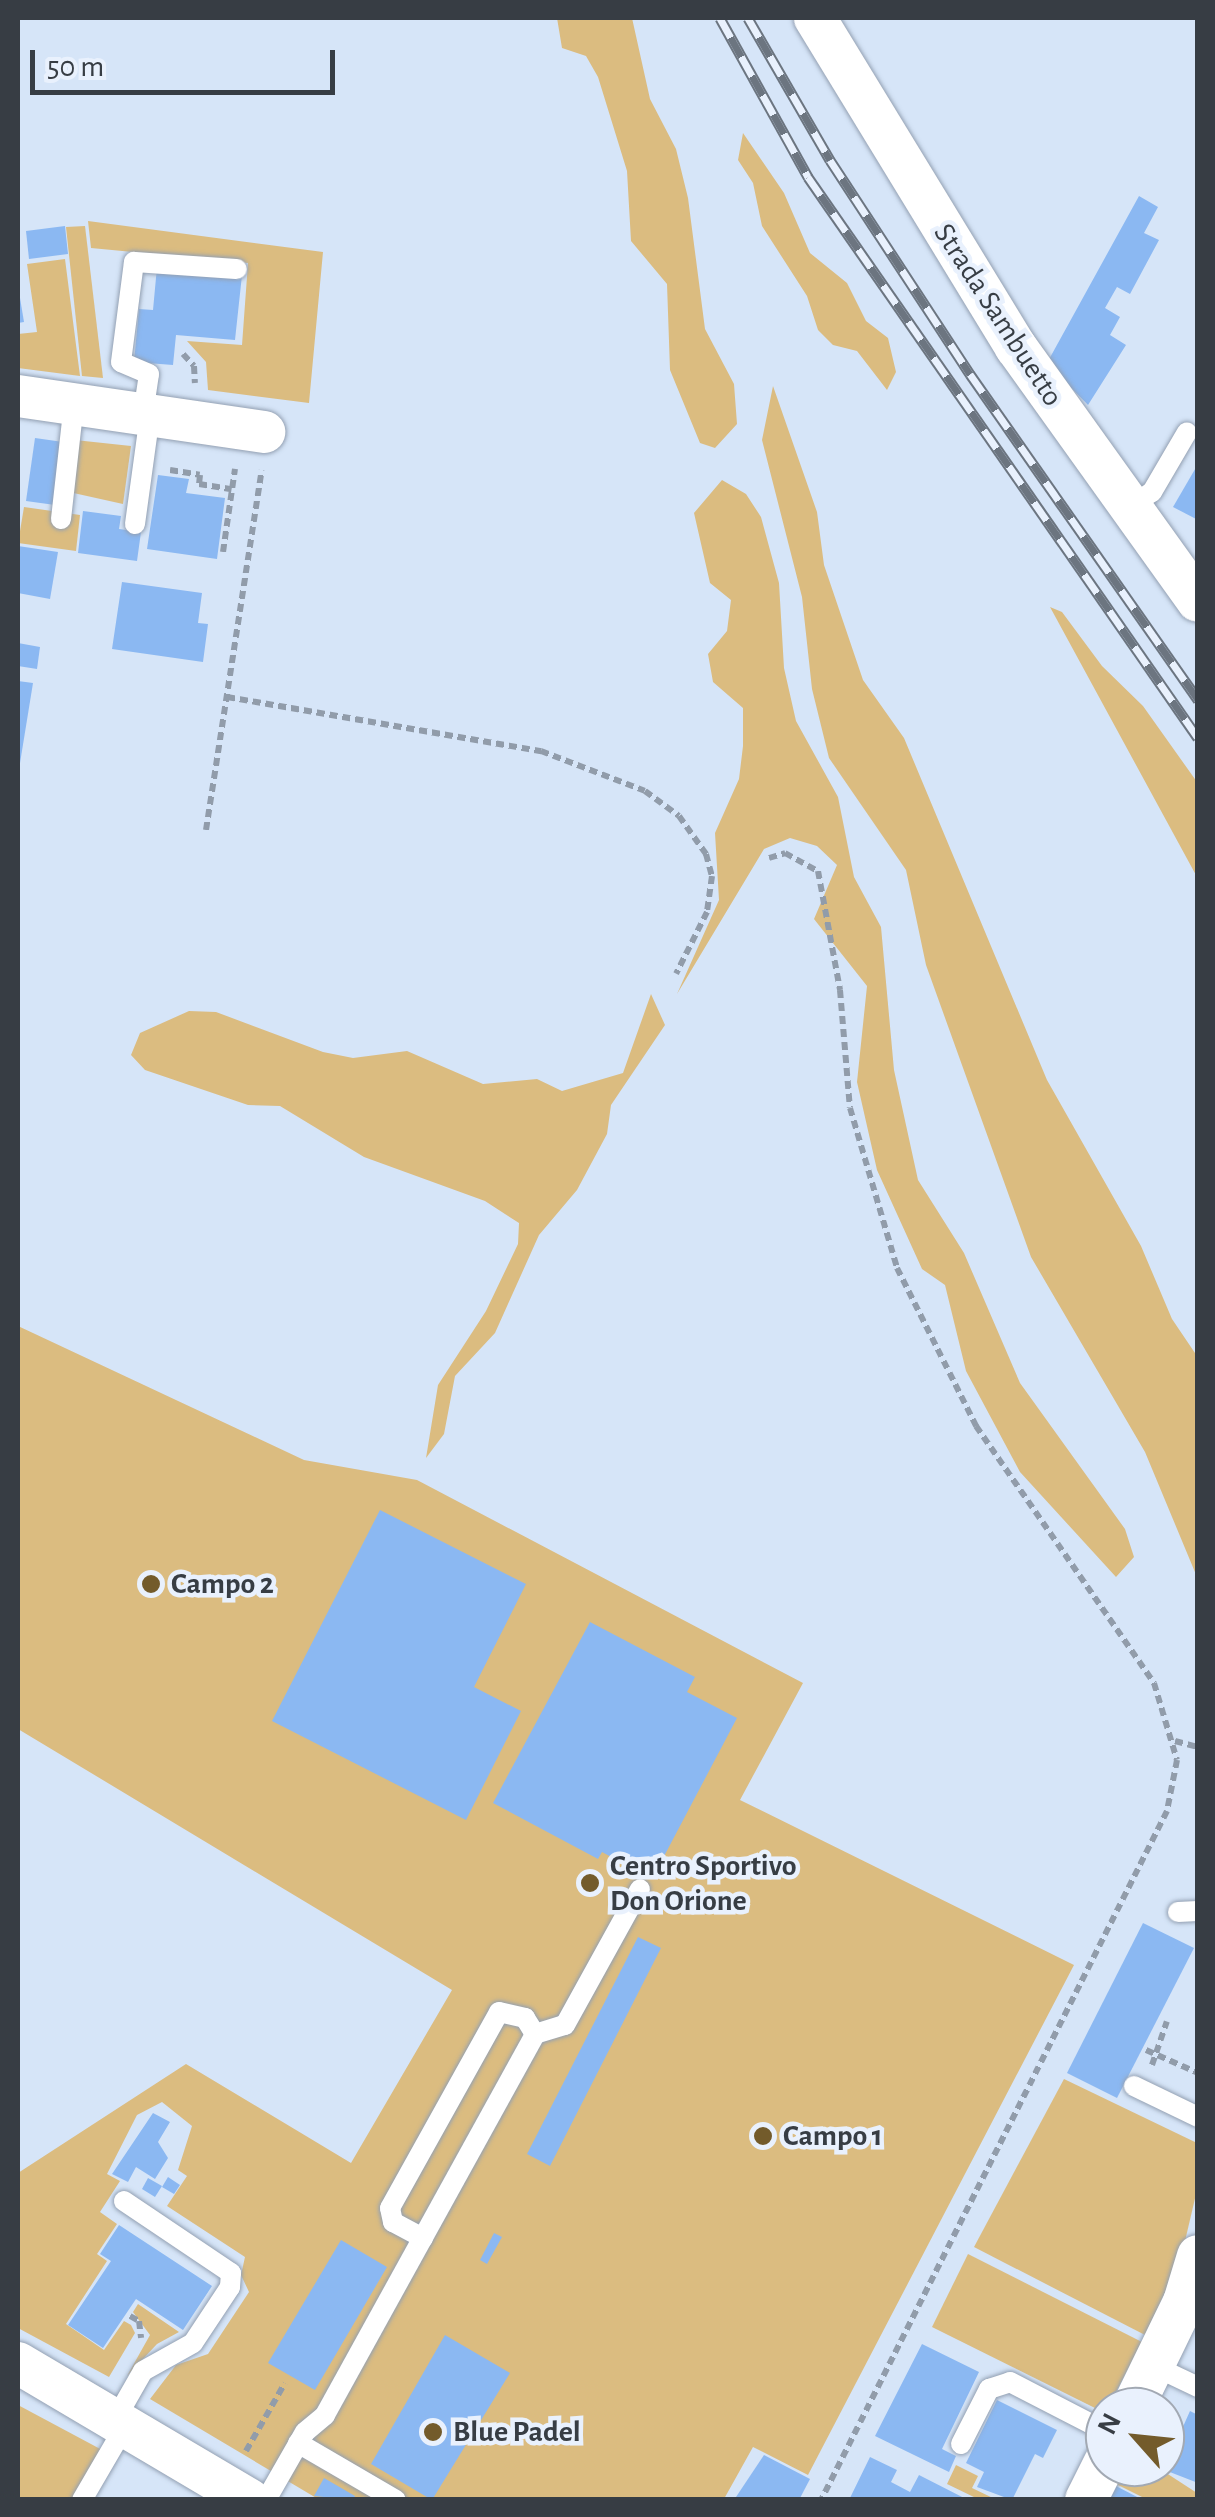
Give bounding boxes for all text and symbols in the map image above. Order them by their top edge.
scale bar [35,30,340,92]
text: 50 m [47,52,104,82]
street label: Strada Sambuetto [926,217,1070,413]
place label: Campo 2 [171,1566,274,1602]
marker: Campo 2 [140,1573,162,1595]
place label: Centro Sportivo Don Orione [610,1848,796,1918]
marker: Centro Sportivo Don Orione [579,1872,601,1894]
place label: Campo 1 [783,2118,883,2154]
marker: Campo 1 [752,2125,774,2147]
north arrow [1085,2387,1185,2487]
text: N [1093,2409,1127,2439]
place label: Blue Padel [453,2414,581,2450]
marker: Blue Padel [422,2421,444,2443]

